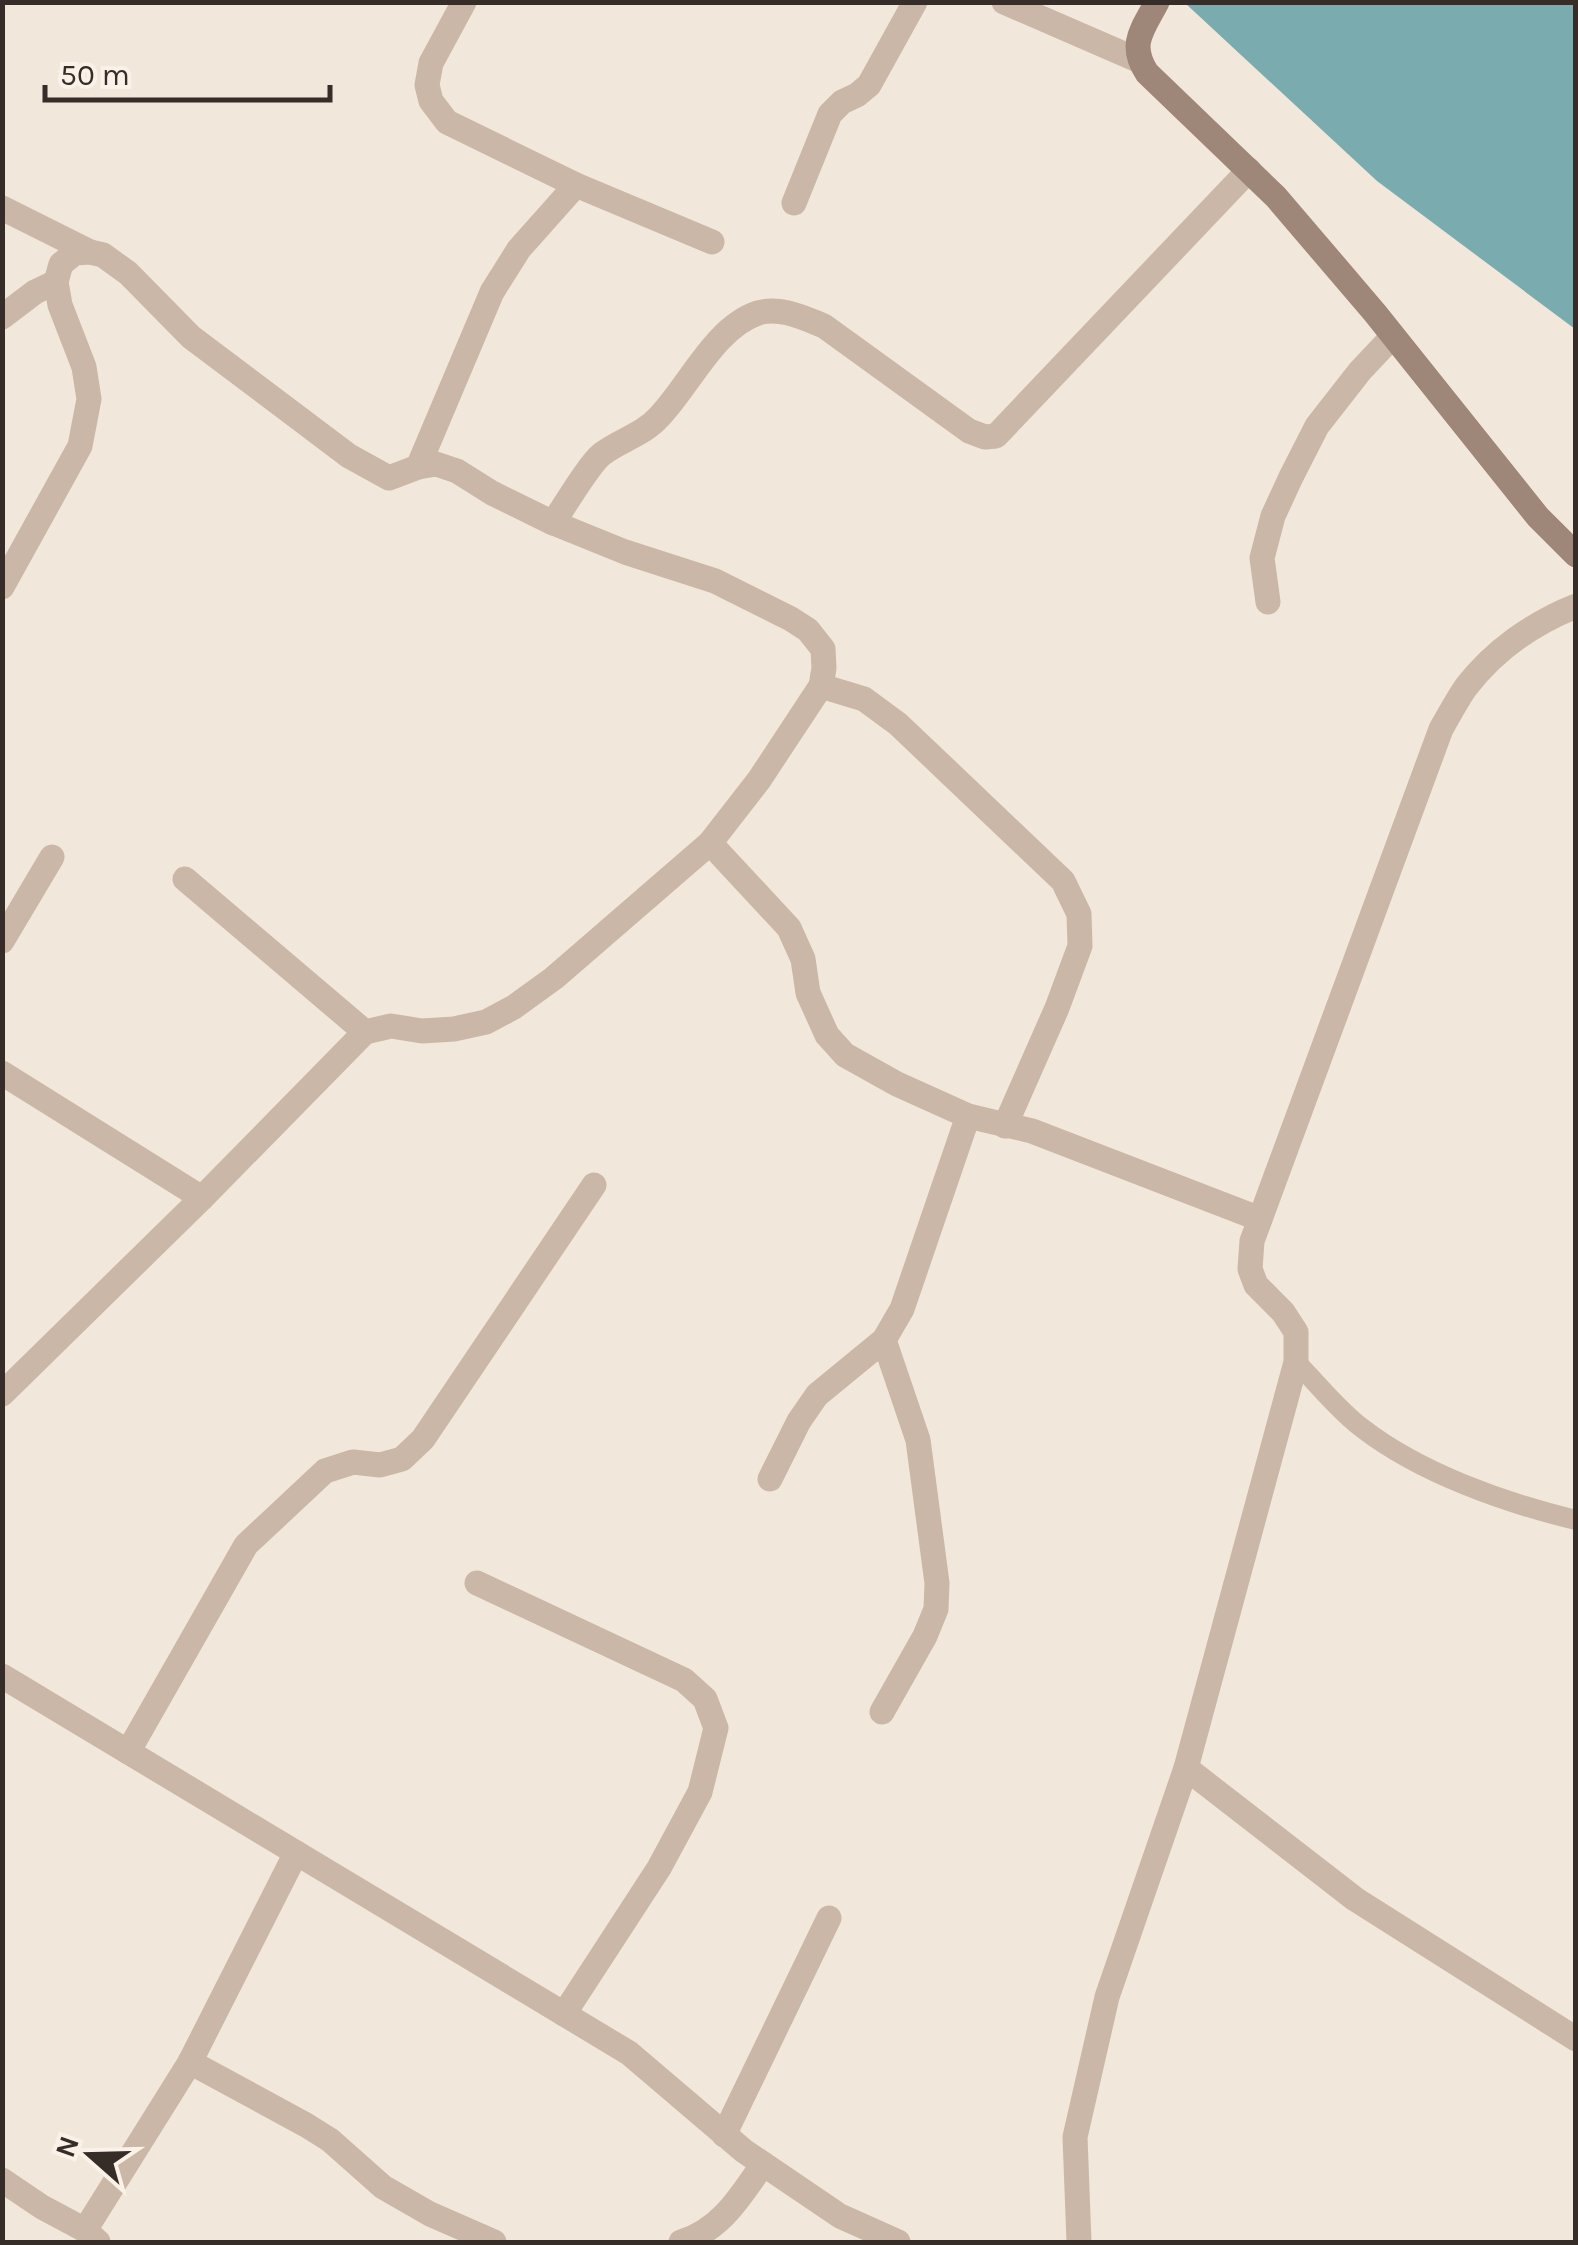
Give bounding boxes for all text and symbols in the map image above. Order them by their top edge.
scale bar [45,40,330,102]
text: 50 m [60,57,130,93]
north arrow [40,2105,140,2205]
text: N [48,2132,86,2162]

